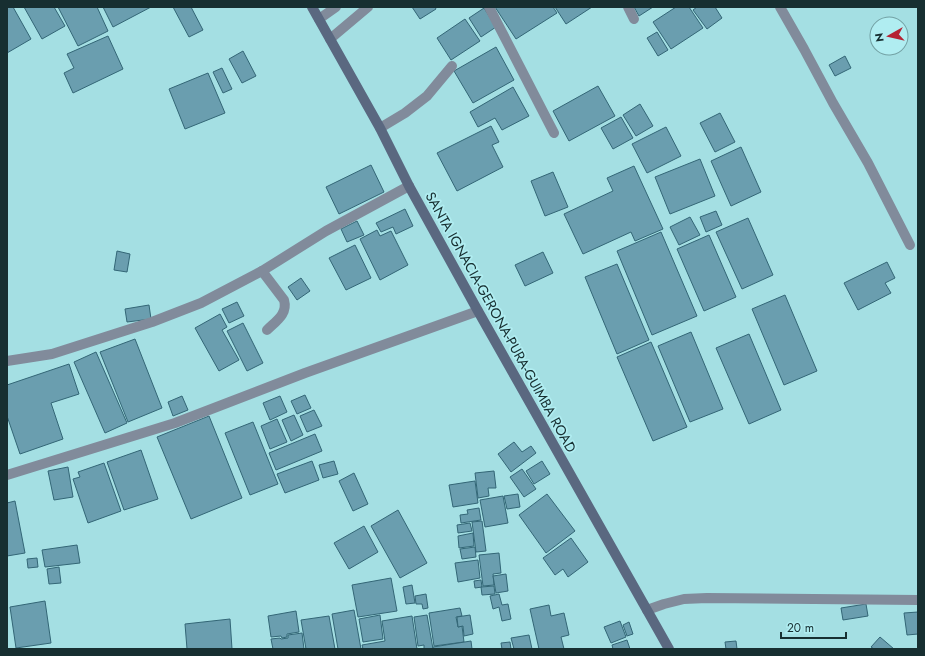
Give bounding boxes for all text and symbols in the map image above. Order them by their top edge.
north arrow [869,16,909,56]
text: N [871,32,888,43]
street label: SANTA IGNACIA-GERONA-PURA-GUIMBA ROAD [421,188,581,456]
scale bar [781,614,846,640]
text: 20 m [787,619,814,637]

